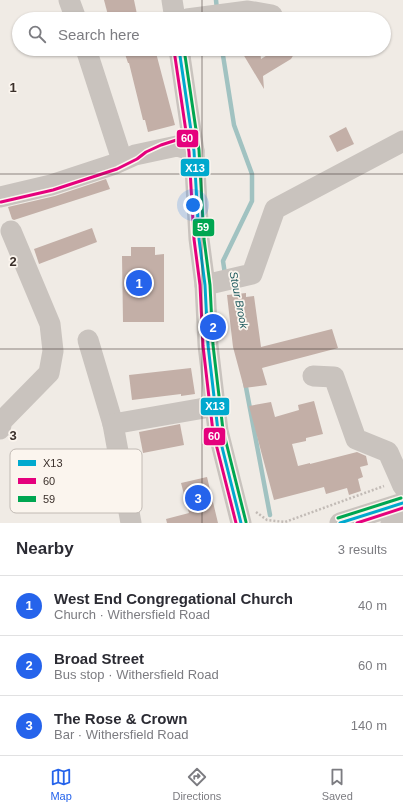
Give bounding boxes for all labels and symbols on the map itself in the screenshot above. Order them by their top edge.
text: 1 [9,80,17,95]
line badge: 60 [176,129,199,148]
text: 60 [181,132,193,144]
line badge: X13 [180,158,210,177]
text: X13 [185,162,205,174]
your location [183,195,203,215]
line badge: 59 [192,218,215,237]
text: 59 [197,221,209,233]
text: 2 [9,254,17,269]
pin: 1 [126,268,152,298]
water label: Stour Brook [228,270,251,330]
pin: 2 [200,312,226,342]
line badge: X13 [200,397,230,416]
text: X13 [205,400,225,412]
line badge: 60 [203,427,226,446]
text: 3 [9,428,17,443]
text: 60 [208,430,220,442]
legend [10,449,142,513]
text: X13 [43,457,63,469]
text: 60 [43,475,55,487]
pin: 3 [185,483,211,513]
text: 59 [43,493,55,505]

